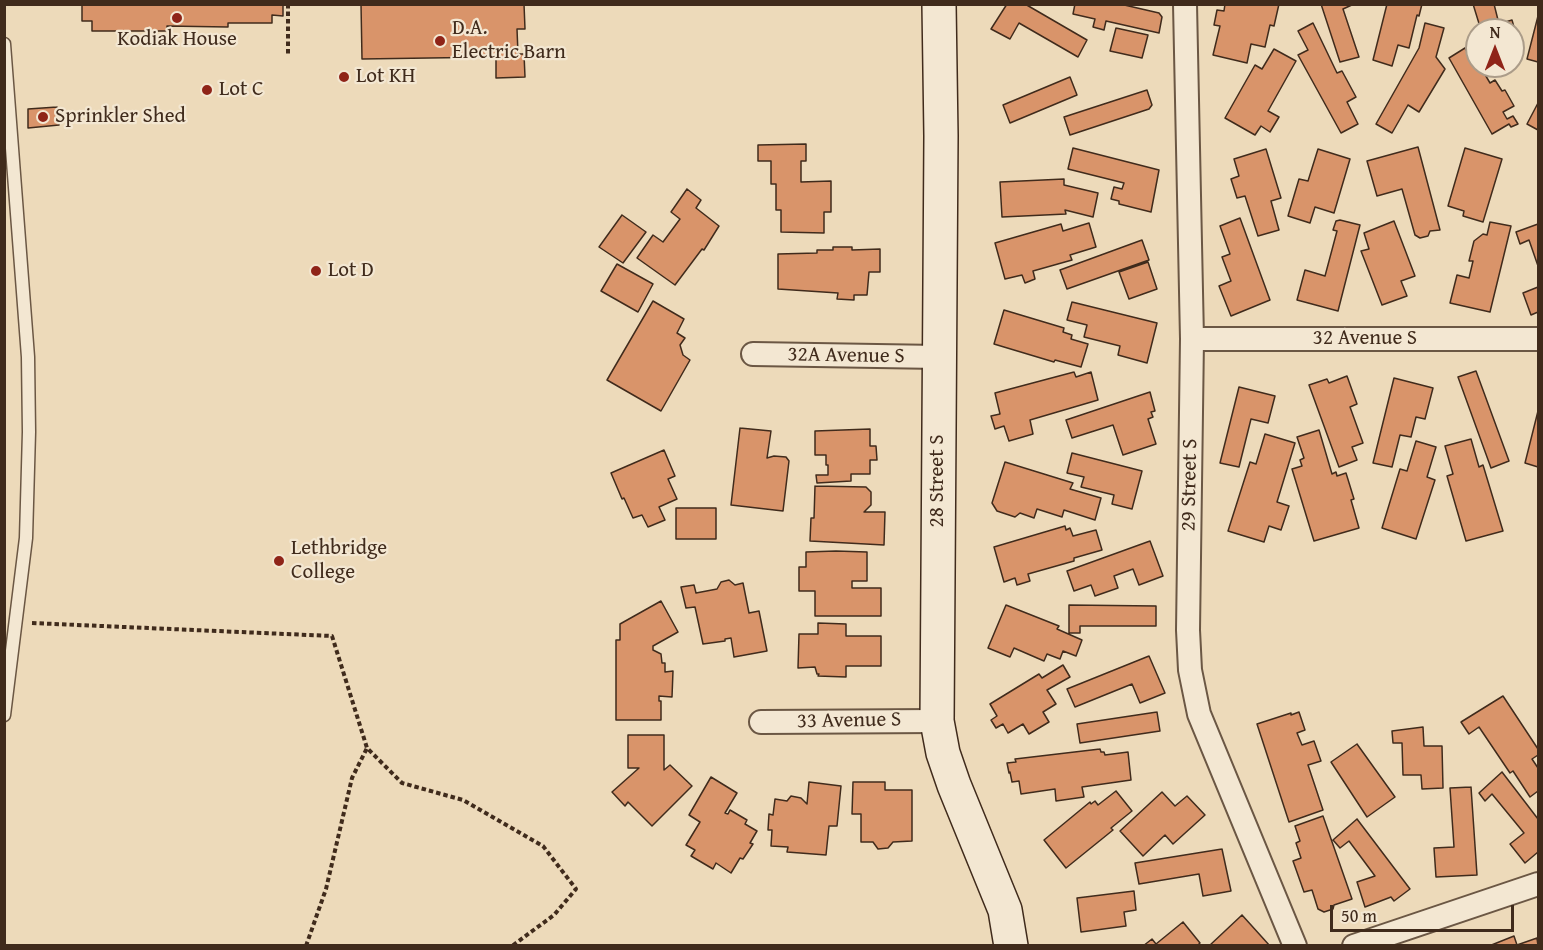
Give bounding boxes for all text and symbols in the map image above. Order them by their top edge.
marker: Kodiak House [170,11,184,25]
place label: D.A. Electric Barn [452,16,566,66]
north arrow [1465,18,1525,78]
text: N [1490,20,1500,44]
place label: Kodiak House [117,27,237,53]
marker: D.A. Electric Barn [433,34,447,48]
place label: Lot KH [356,64,415,90]
marker: Lot KH [337,70,351,84]
place label: Lot C [219,77,263,103]
marker: Lot C [200,83,214,97]
place label: Sprinkler Shed [55,104,186,130]
marker: Sprinkler Shed [36,110,50,124]
place label: Lot D [328,258,374,284]
marker: Lot D [309,264,323,278]
street label: 32 Avenue S [1313,326,1417,352]
street label: 32A Avenue S [787,342,905,370]
street label: 28 Street S [925,435,951,527]
street label: 29 Street S [1177,438,1203,532]
place label: Lethbridge College [291,536,387,586]
marker: Lethbridge College [272,554,286,568]
street label: 33 Avenue S [797,707,901,735]
scale bar [1333,893,1518,931]
text: 50 m [1341,902,1377,929]

